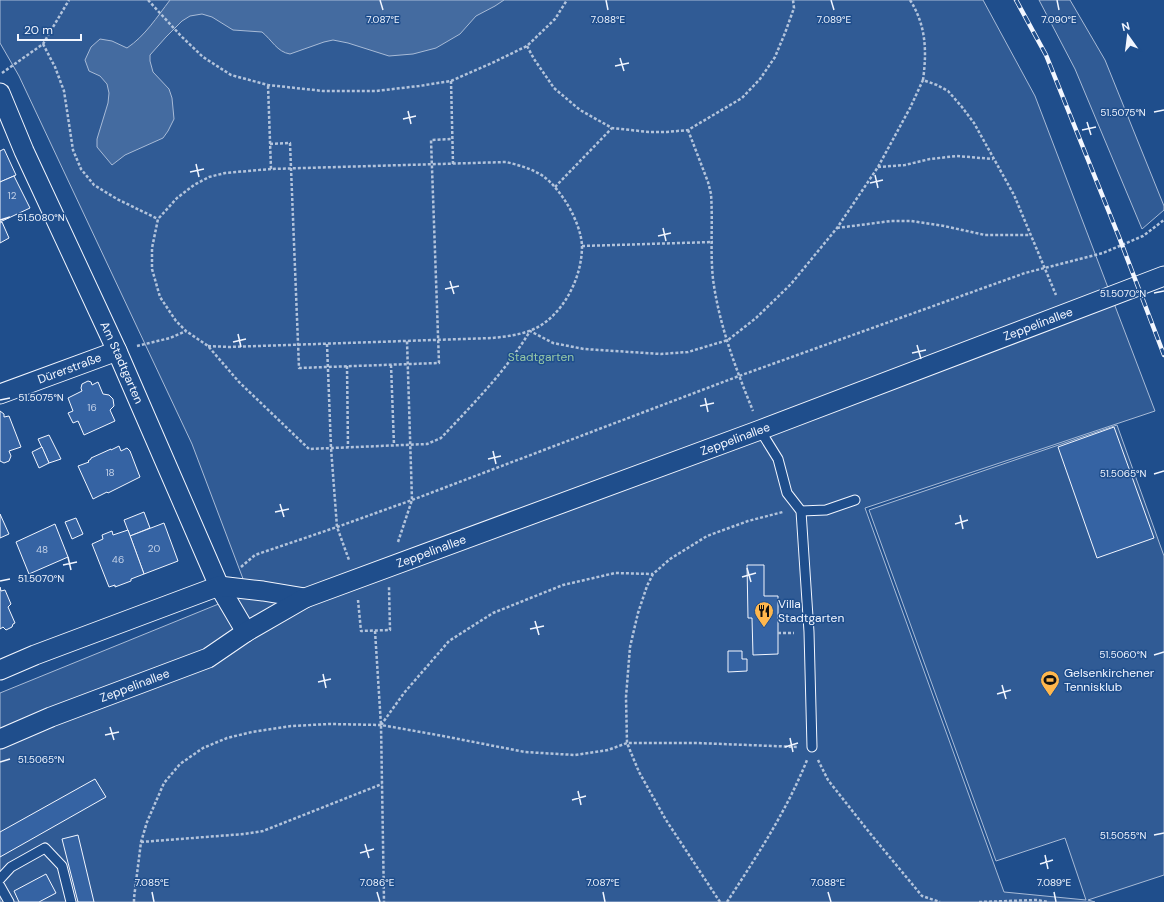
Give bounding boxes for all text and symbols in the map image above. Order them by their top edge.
text: 7.087°E [366,13,400,26]
text: 7.088°E [591,13,626,26]
text: 7.089°E [817,13,852,26]
text: 7.090°E [1041,13,1077,26]
scale bar [18,16,81,42]
north arrow [1108,16,1148,56]
text: N [1120,19,1131,34]
text: 20 m [24,22,53,38]
text: 51.5075°N [1100,106,1146,119]
house number: 12 [8,189,17,202]
text: 51.5080°N [17,211,65,224]
text: 51.5070°N [1100,287,1146,300]
street label: Zeppelinallee [1001,303,1075,345]
street label: Am Stadtgarten [96,319,147,406]
street label: Dürerstraße [35,349,104,387]
park label: Stadtgarten [508,349,574,365]
text: 51.5075°N [18,391,64,404]
house number: 16 [87,401,97,414]
street label: Zeppelinallee [698,419,773,459]
house number: 18 [105,466,115,479]
text: 51.5065°N [1100,467,1146,480]
street label: Zeppelinallee [394,531,469,572]
house number: 20 [148,542,160,555]
house number: 48 [36,543,48,556]
house number: 46 [112,553,124,566]
text: 51.5070°N [18,572,64,585]
place label: Villa Stadtgarten [778,596,844,626]
restaurant icon: Villa Stadtgarten [753,600,775,628]
text: 51.5060°N [1099,648,1147,661]
street label: Zeppelinallee [98,665,172,706]
place label: Gelsenkirchener Tennisklub [1064,665,1155,695]
sports icon: Gelsenkirchener Tennisklub [1039,669,1061,697]
text: 51.5065°N [18,753,64,766]
text: 51.5055°N [1100,829,1146,842]
text: 7.085°E [135,876,170,889]
text: 7.086°E [360,876,395,889]
text: 7.087°E [586,876,620,889]
text: 7.088°E [811,876,846,889]
text: 7.089°E [1037,876,1072,889]

